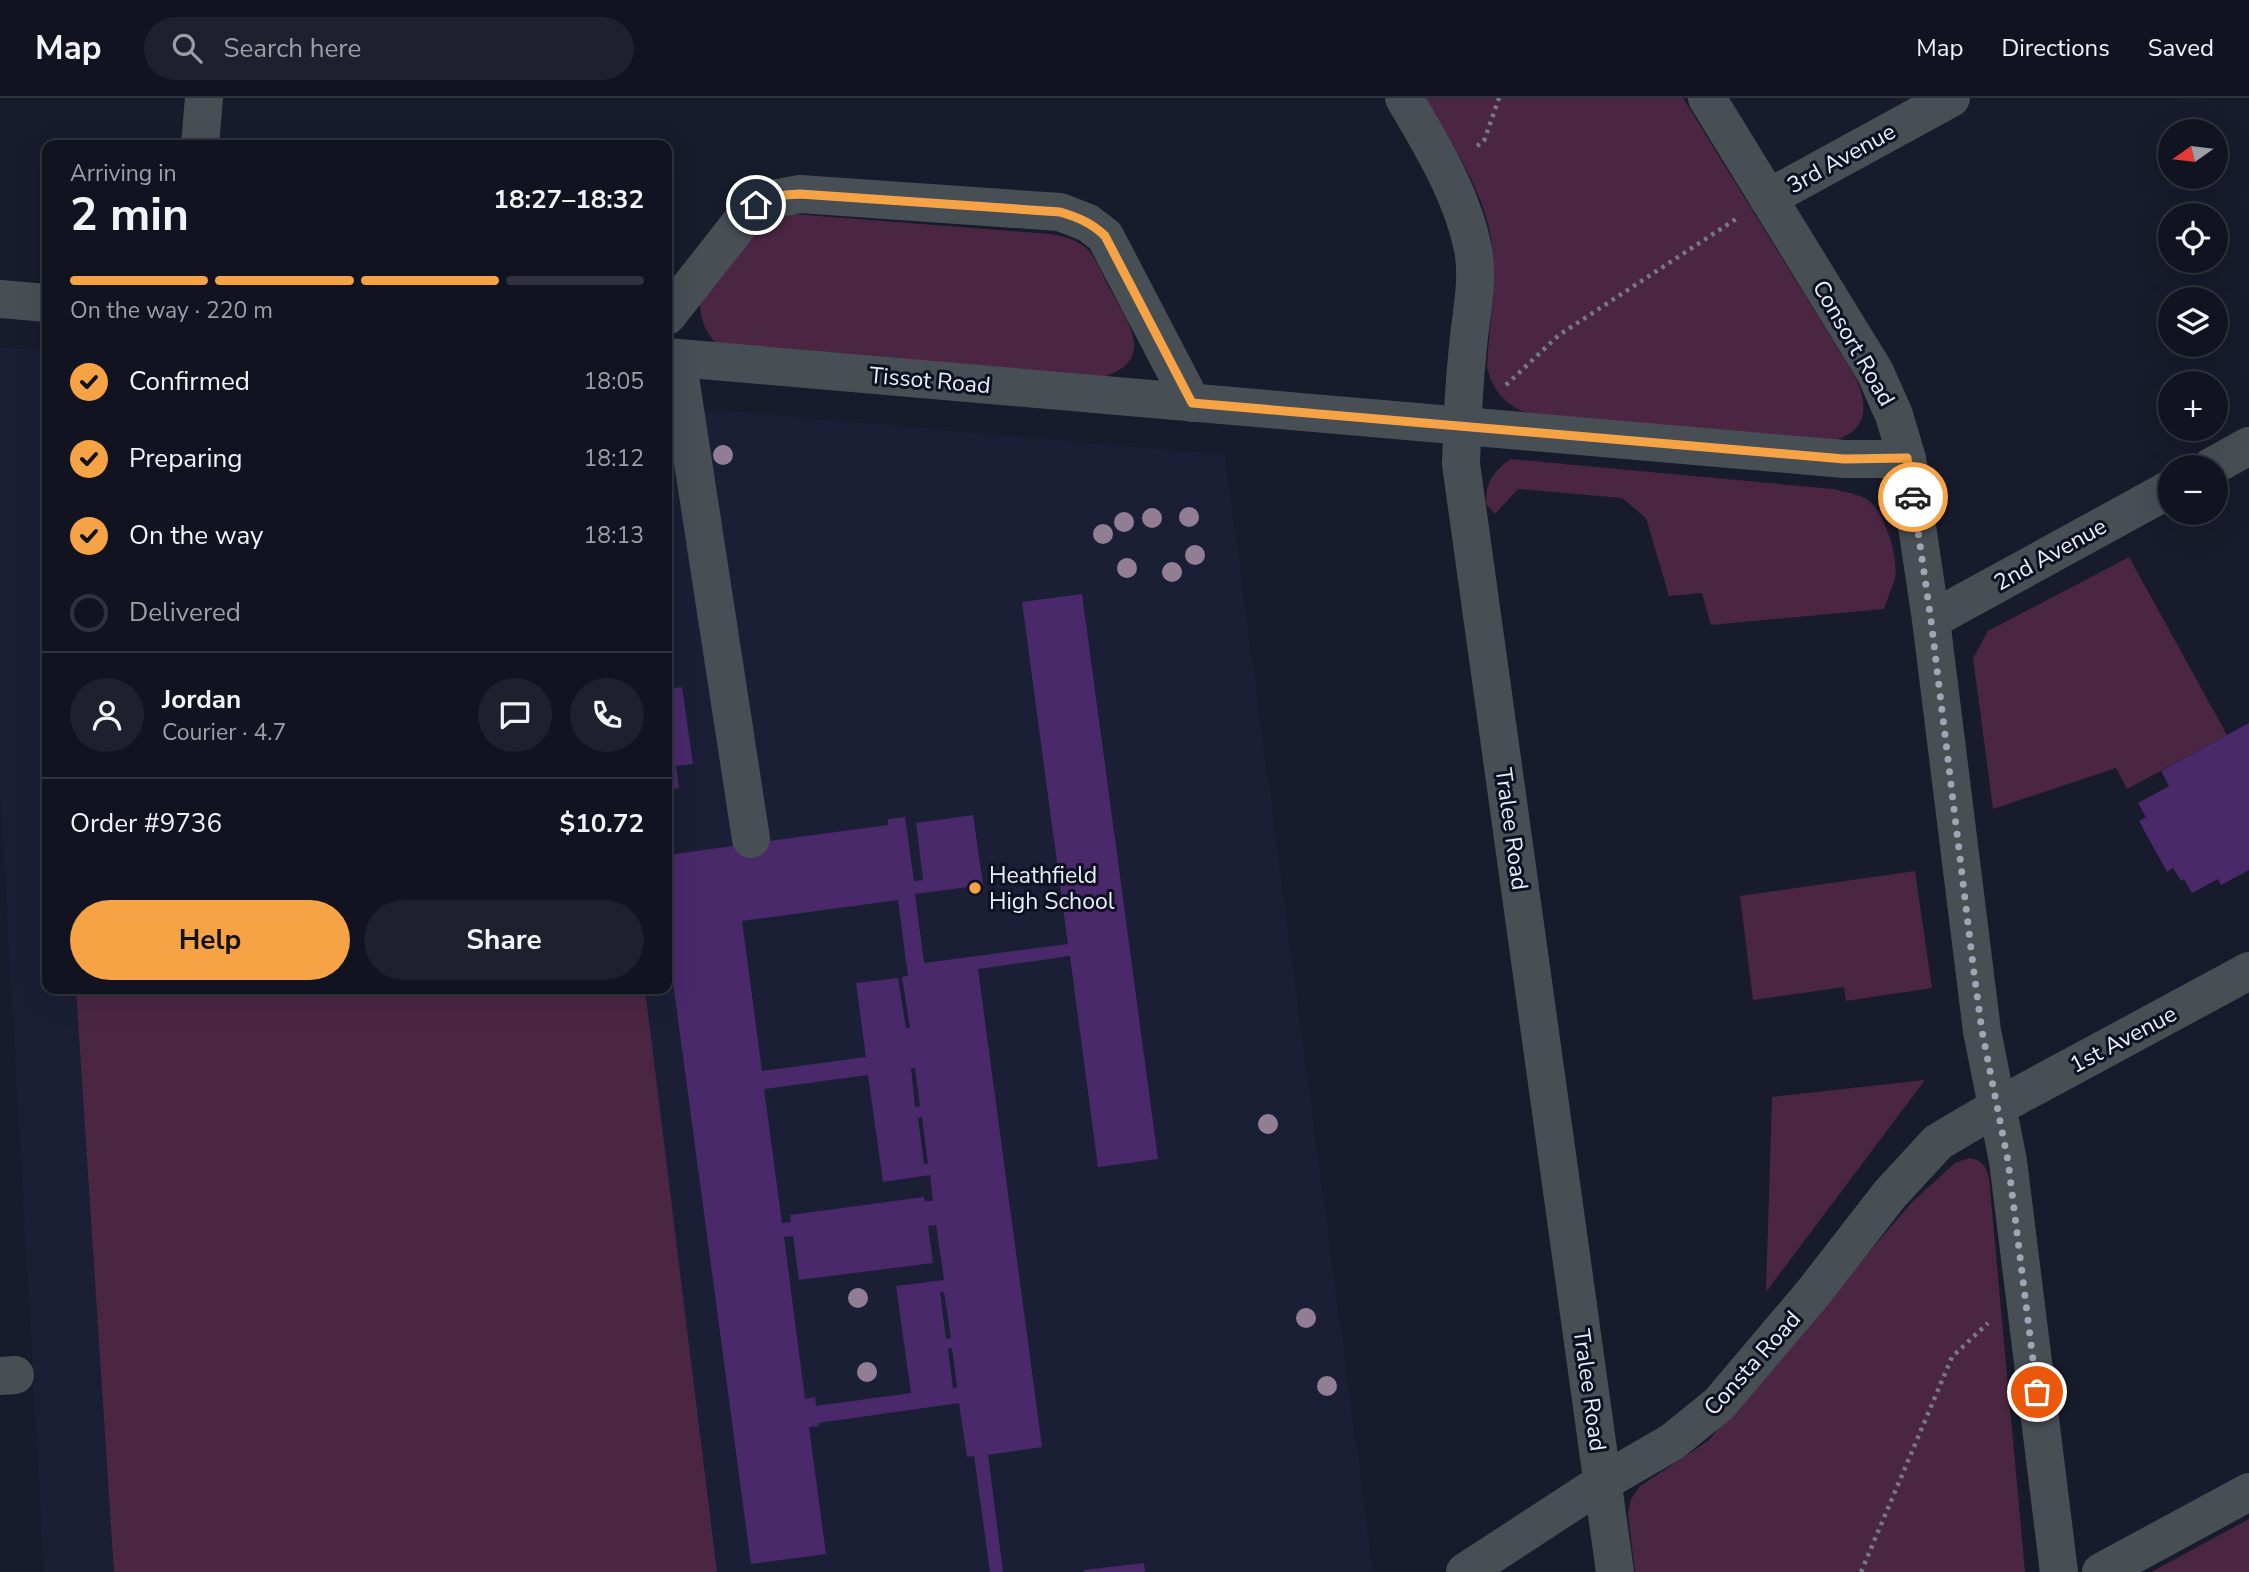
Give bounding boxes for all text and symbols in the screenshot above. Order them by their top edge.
search box [144,17,634,80]
text: Map [35,26,102,71]
icon: search [168,29,206,67]
text: Search here [224,31,361,66]
text: Map [1916,32,1963,64]
text: Directions [2001,32,2110,64]
text: Saved [2148,32,2214,64]
street label: 3rd Avenue [1781,116,1901,201]
north arrow [2158,119,2228,189]
map controls [2158,119,2228,525]
text: Arriving in [70,158,177,189]
pin [726,175,786,235]
text: 18:27–18:32 [493,182,644,217]
text: 2 min [70,183,189,246]
icon: home [737,186,775,224]
button: locate [2158,203,2228,273]
street label: Consort Road [1805,275,1902,412]
button: layers [2158,287,2228,357]
text: On the way · 220 m [70,295,273,326]
street label: Tissot Road [868,360,992,401]
icon: check [70,363,108,401]
text: Confirmed [129,364,250,399]
text: 18:05 [584,366,644,397]
button: + [2158,371,2228,441]
icon: check [70,440,108,478]
text: Preparing [129,441,242,476]
text: 18:12 [584,443,644,474]
button: − [2158,455,2228,525]
courier [1878,462,1948,532]
icon: car [1894,478,1932,516]
street label: 2nd Avenue [1988,511,2112,598]
icon: check [70,517,108,555]
text: On the way [129,518,263,553]
text: 18:13 [584,520,644,551]
text: Delivered [129,595,241,630]
button: person [70,678,144,752]
button: chat [478,678,552,752]
button: phone [570,678,644,752]
text: Jordan [162,682,241,717]
text: Courier · 4.7 [162,717,286,748]
street label: Tralee Road [1488,766,1535,892]
text: Order #9736 [70,806,222,841]
text: $10.72 [560,806,644,841]
place label: Heathfield High School [989,860,1115,917]
marker: Heathfield High School [967,880,983,896]
button: Help [70,900,350,980]
button: Share [364,900,644,980]
street label: 1st Avenue [2064,998,2182,1081]
street label: Consta Road [1697,1304,1808,1422]
street label: Tralee Road [1566,1327,1613,1453]
pin [2007,1362,2067,1422]
icon: bag [2018,1373,2056,1411]

